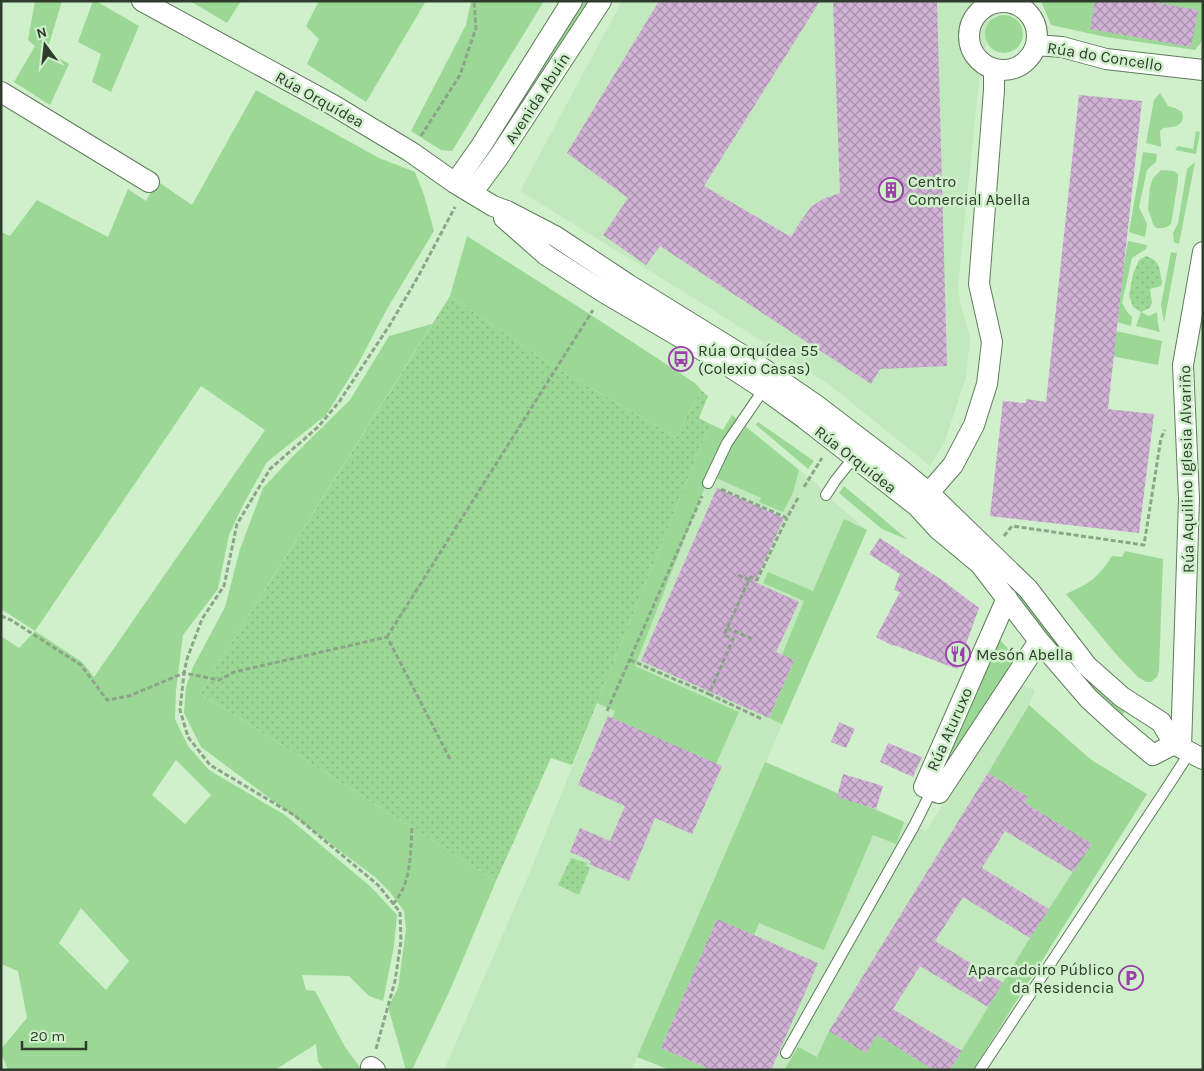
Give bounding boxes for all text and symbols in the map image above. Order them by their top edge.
north arrow [20,20,70,70]
text: N [35,23,49,42]
street label: Rúa do Concello [1046,38,1164,75]
street label: Avenida Abuín [501,49,574,147]
street label: Rúa Orquídea [272,67,367,132]
place label: Centro Comercial Abella [908,172,1030,209]
building icon: Centro Comercial Abella [878,177,904,203]
place label: Rúa Orquídea 55 (Colexio Casas) [698,341,818,378]
bus stop icon: Rúa Orquídea 55 (Colexio Casas) [668,346,694,372]
street label: Rúa Aquilino Iglesia Alvariño [1175,365,1198,573]
street label: Rúa Orquídea [811,422,900,497]
restaurant icon: Mesón Abella [945,641,971,667]
place label: Mesón Abella [976,645,1073,664]
street label: Rúa Aturuxo [923,685,976,774]
place label: Aparcadoiro Público da Residencia [968,960,1114,997]
parking icon: Aparcadoiro Público da Residencia [1118,965,1144,991]
scale bar [22,1018,86,1050]
text: 20 m [30,1027,65,1045]

